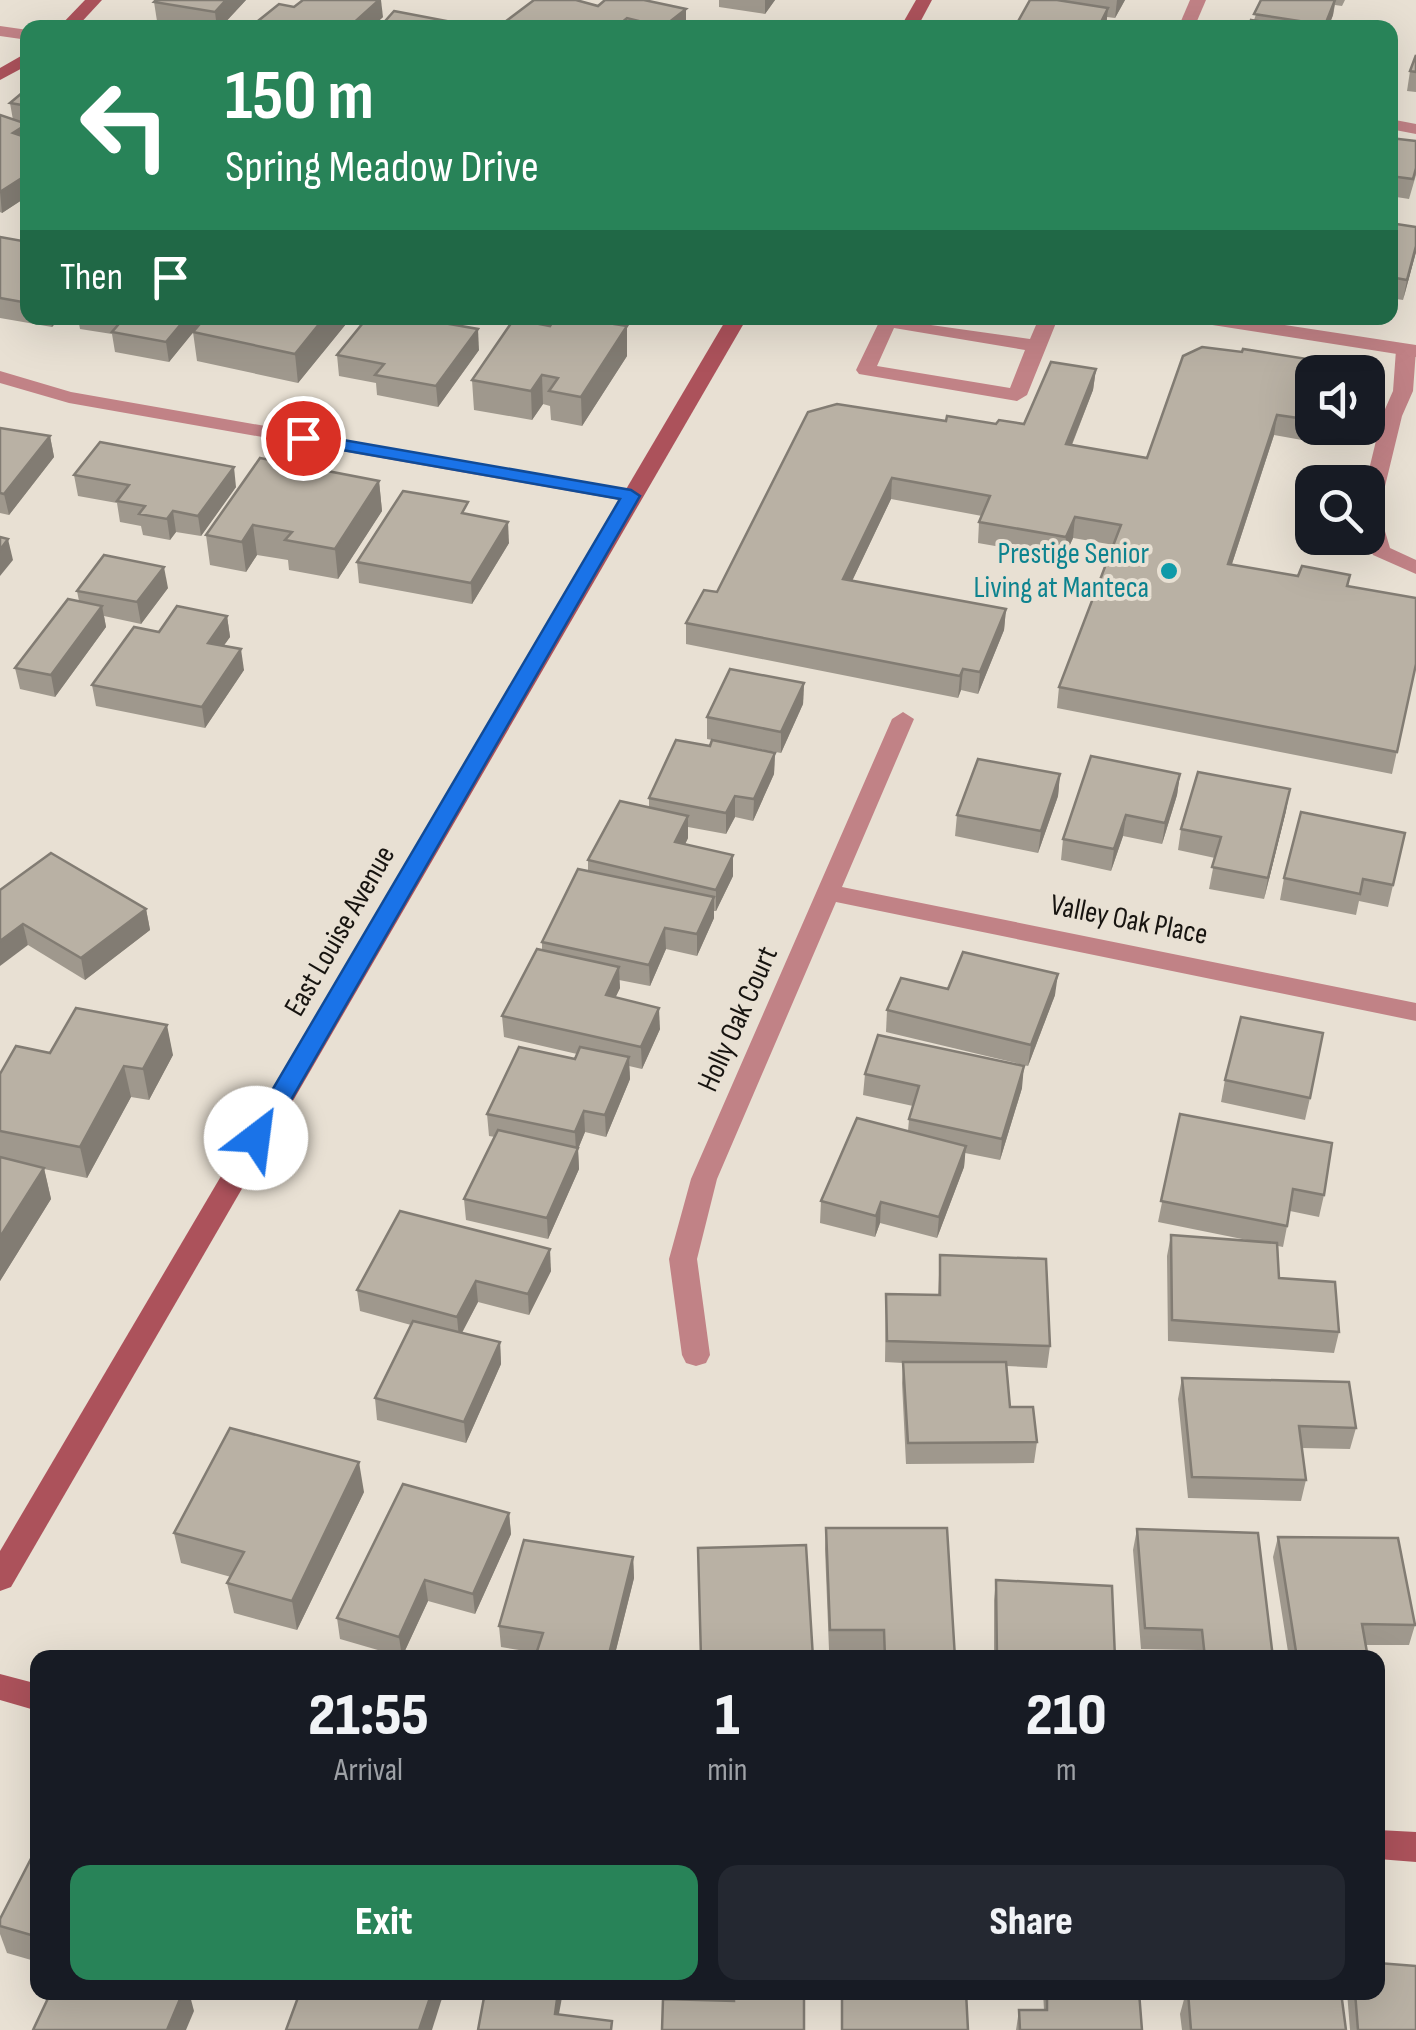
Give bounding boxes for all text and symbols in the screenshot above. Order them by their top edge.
text: 150 m [225,55,374,139]
icon: left [60,60,190,190]
text: Spring Meadow Drive [225,140,539,195]
icon: arrive [143,250,198,305]
text: Then [60,255,123,300]
map controls [1295,355,1385,555]
button: sound [1295,355,1385,445]
pin [261,396,346,481]
icon: arrive [276,411,331,466]
button: search [1295,465,1385,555]
place label: Prestige Senior Living at Manteca [974,536,1149,606]
marker: Prestige Senior Living at Manteca [1158,560,1180,582]
street label: East Louise Avenue [277,840,403,1022]
street label: Valley Oak Place [1047,887,1211,953]
street label: Holly Oak Court [690,941,786,1097]
position arrow [204,1086,308,1190]
text: 21:55 [308,1680,429,1752]
text: 1 [715,1680,740,1752]
text: 210 [1026,1680,1107,1752]
text: Arrival [334,1751,403,1790]
text: min [707,1751,747,1790]
text: m [1056,1751,1076,1790]
button: Exit [70,1865,698,1980]
button: Share [718,1865,1345,1980]

